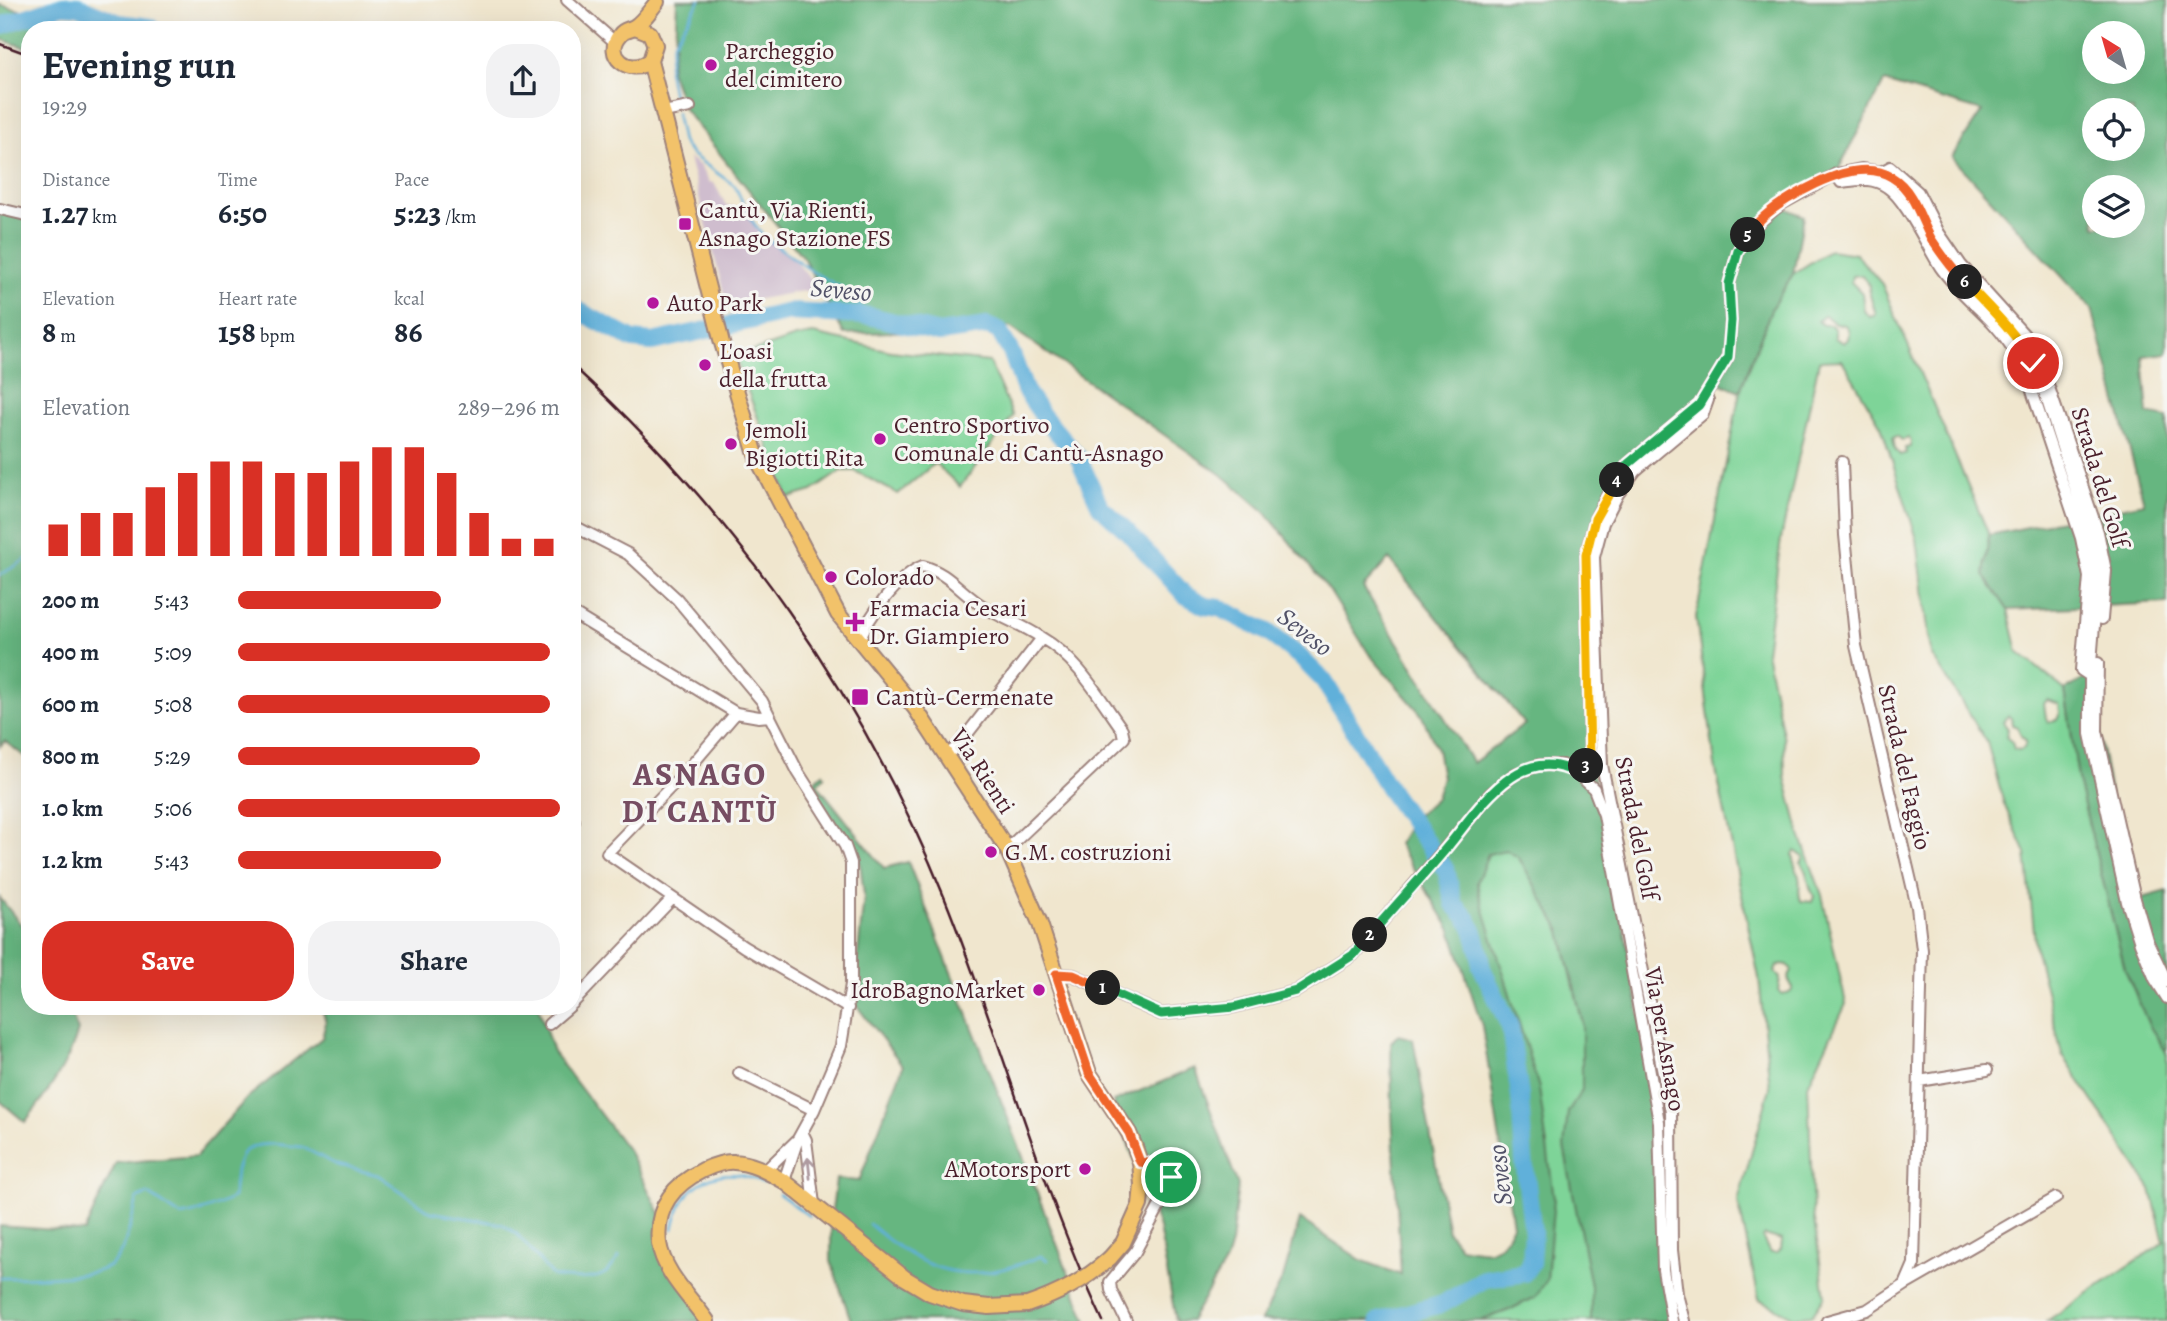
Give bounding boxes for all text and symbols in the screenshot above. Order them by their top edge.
north arrow [2082,21,2146,84]
map controls [2082,21,2145,238]
place label: Parcheggio del cimitero [725,35,843,95]
text: Evening run [42,39,236,91]
button: share [486,44,560,118]
marker: Parcheggio del cimitero [703,57,719,73]
text: 19:29 [42,91,87,122]
button: locate [2082,98,2145,161]
text: Distance [42,167,110,193]
text: Time [218,167,257,193]
text: Pace [394,167,429,193]
button: layers [2082,175,2145,238]
text: 1.27 [42,193,88,233]
text: 6:50 [218,193,267,233]
text: 5:23 [394,193,441,233]
place label: Cantù, Via Rienti, Asnago Stazione FS [698,194,891,254]
text: km [88,204,117,230]
text: /km [441,204,477,230]
marker: Cantù, Via Rienti, Asnago Stazione FS [677,216,693,232]
pin: 5 [1730,218,1766,252]
text: 5 [1743,221,1752,247]
pin: 6 [1948,264,1982,300]
text: 6 [1960,268,1969,294]
water label: Seveso [809,270,873,310]
text: Elevation [42,286,115,312]
text: Heart rate [218,286,297,312]
text: kcal [394,286,424,312]
place label: Auto Park [666,287,763,319]
marker: Auto Park [645,295,661,311]
text: 8 [42,312,56,352]
text: 158 [218,312,256,352]
text: 86 [394,312,422,352]
text: m [56,323,76,349]
text: bpm [256,323,295,349]
pin [2003,333,2063,393]
place label: L'oasi della frutta [719,335,828,395]
icon: check [2014,344,2052,382]
marker: L'oasi della frutta [697,357,713,373]
text: Elevation [42,392,130,423]
text: 289–296 m [458,392,560,423]
street label: Strada del Golf [2063,403,2137,554]
place label: Centro Sportivo Comunale di Cantù-Asnago [894,409,1164,469]
place label: Jemoli Bigiotti Rita [745,414,865,474]
marker: Centro Sportivo Comunale di Cantù-Asnago [872,431,888,447]
marker: Jemoli Bigiotti Rita [723,436,739,452]
pin: 4 [1600,462,1634,498]
text: 4 [1612,466,1621,492]
place label: Colorado [845,561,934,593]
marker: Colorado [823,569,839,585]
text: 200 m [42,585,100,616]
text: 5:43 [154,585,189,616]
place label: Farmacia Cesari Dr. Giampiero [869,592,1027,652]
water label: Seveso [1270,599,1340,665]
marker: Farmacia Cesari Dr. Giampiero [847,614,863,630]
text: 400 m [42,637,99,668]
text: 5:09 [154,637,192,668]
place label: Cantù-Cermenate [876,681,1054,713]
street label: Strada del Faggio [1870,681,1940,853]
marker: Cantù-Cermenate [850,687,870,707]
text: 600 m [42,689,99,720]
text: 5:08 [154,689,193,720]
street label: Via Rienti [943,721,1023,820]
text: 800 m [42,741,99,772]
text: 5:29 [154,741,191,772]
pin: 3 [1568,748,1604,784]
district label: ASNAGO DI CANTÙ [621,752,779,833]
text: 3 [1581,752,1590,778]
street label: Strada del Golf [1607,754,1667,905]
text: 1.0 km [42,793,103,824]
text: 5:06 [154,793,192,824]
place label: G.M. costruzioni [1005,836,1171,868]
marker: G.M. costruzioni [983,844,999,860]
text: 1.2 km [42,845,103,876]
text: 5:43 [154,845,189,876]
pin: 2 [1352,918,1388,953]
button: Save [42,921,294,1001]
button: Share [308,921,560,1001]
text: 2 [1365,921,1374,947]
street label: Via per Asnago [1636,963,1693,1114]
pin: 1 [1086,970,1120,1006]
place label: IdroBagnoMarket [850,974,1025,1006]
text: 1 [1099,974,1106,1000]
marker: IdroBagnoMarket [1031,982,1047,998]
water label: Seveso [1479,1143,1521,1207]
pin [1141,1147,1201,1207]
place label: AMotorsport [944,1153,1071,1185]
one-way arrow [803,1157,816,1179]
icon: arrive [1152,1158,1190,1196]
marker: AMotorsport [1077,1161,1093,1177]

